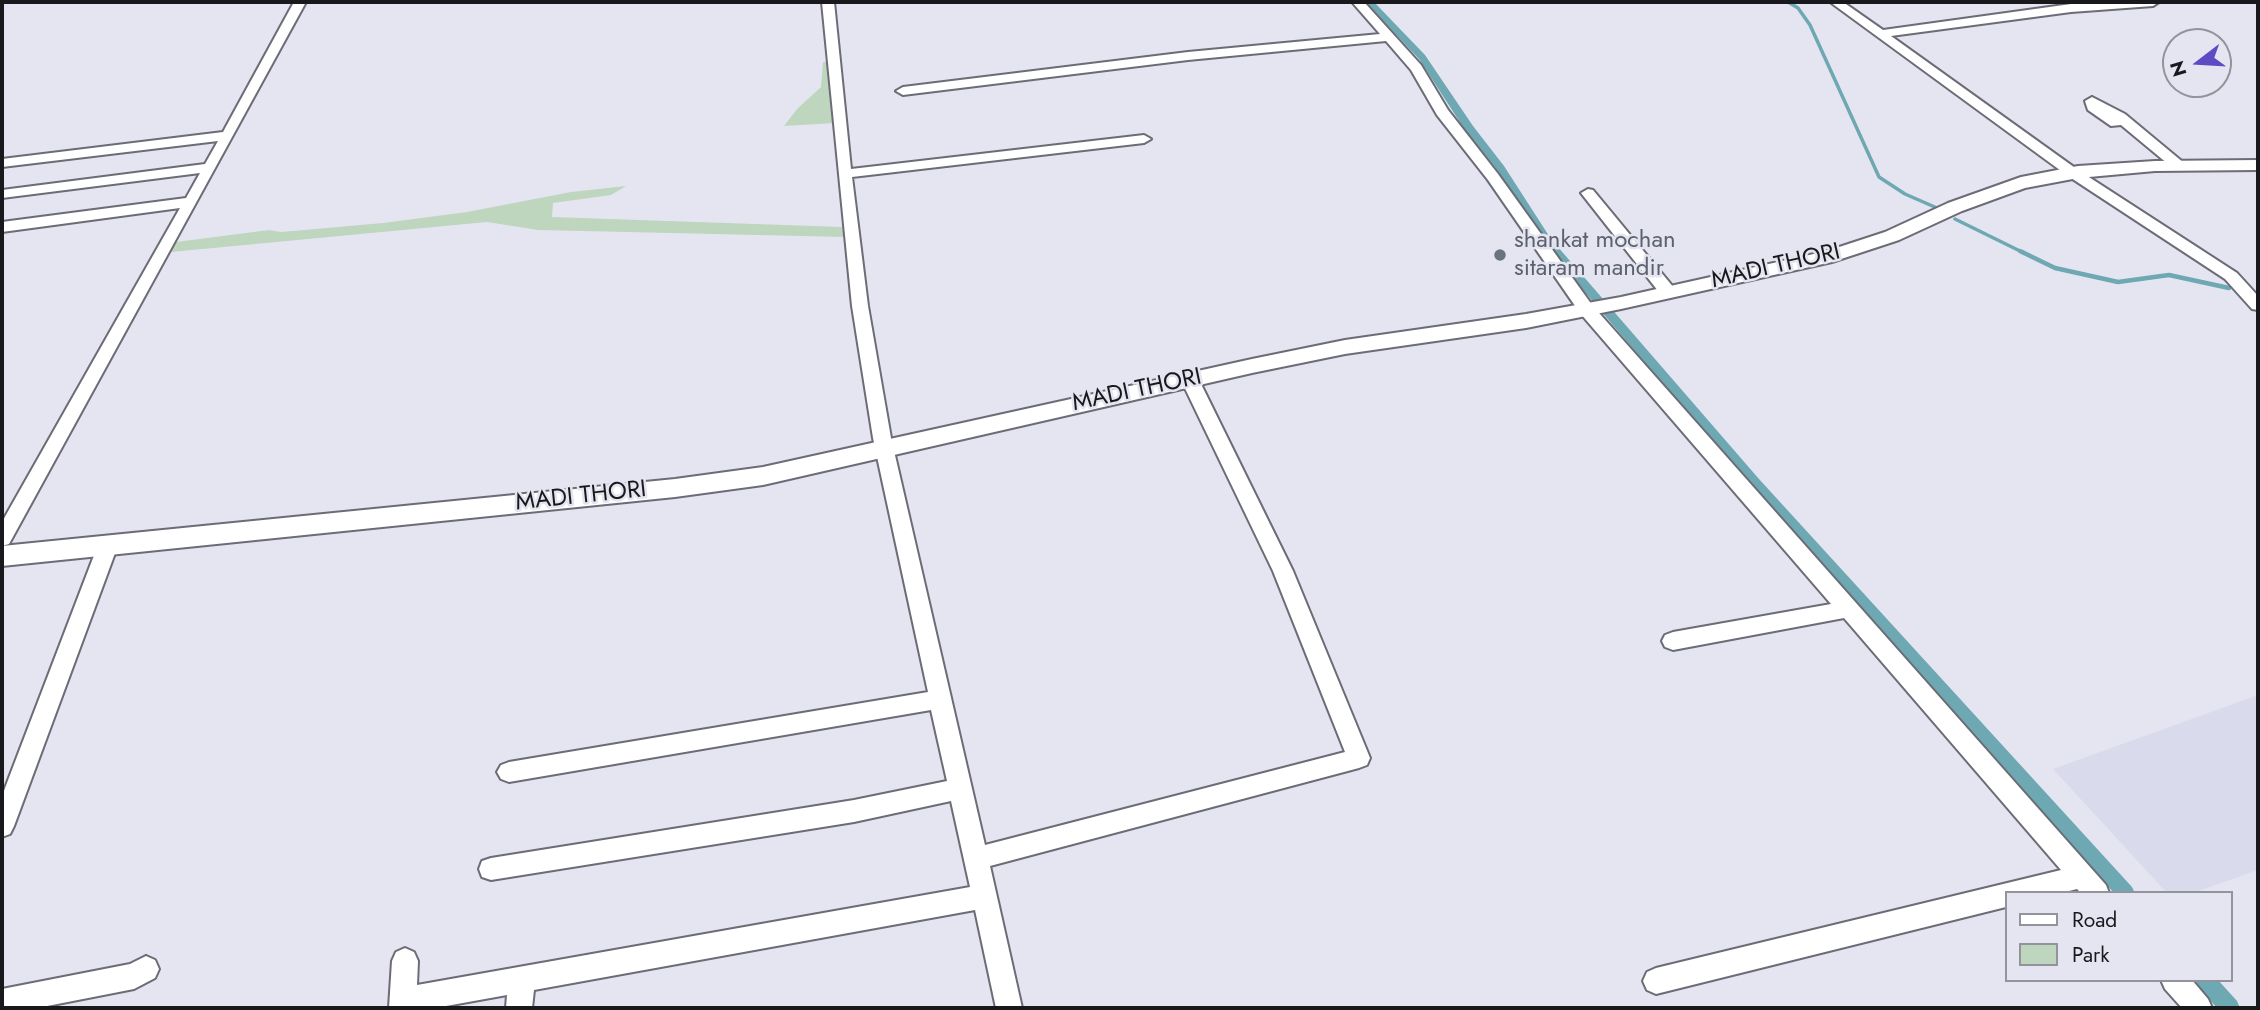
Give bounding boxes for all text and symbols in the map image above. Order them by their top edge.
north arrow [2162,28,2232,98]
text: N [2163,58,2193,80]
place label: shankat mochan sitaram mandir [1514,227,1676,283]
street label: MADI THORI [1709,238,1843,296]
marker: shankat mochan sitaram mandir [1492,247,1508,263]
street label: MADI THORI [1070,363,1204,419]
street label: MADI THORI [514,476,648,518]
legend [2004,891,2232,982]
text: Road [2072,905,2117,935]
text: Park [2072,940,2109,970]

